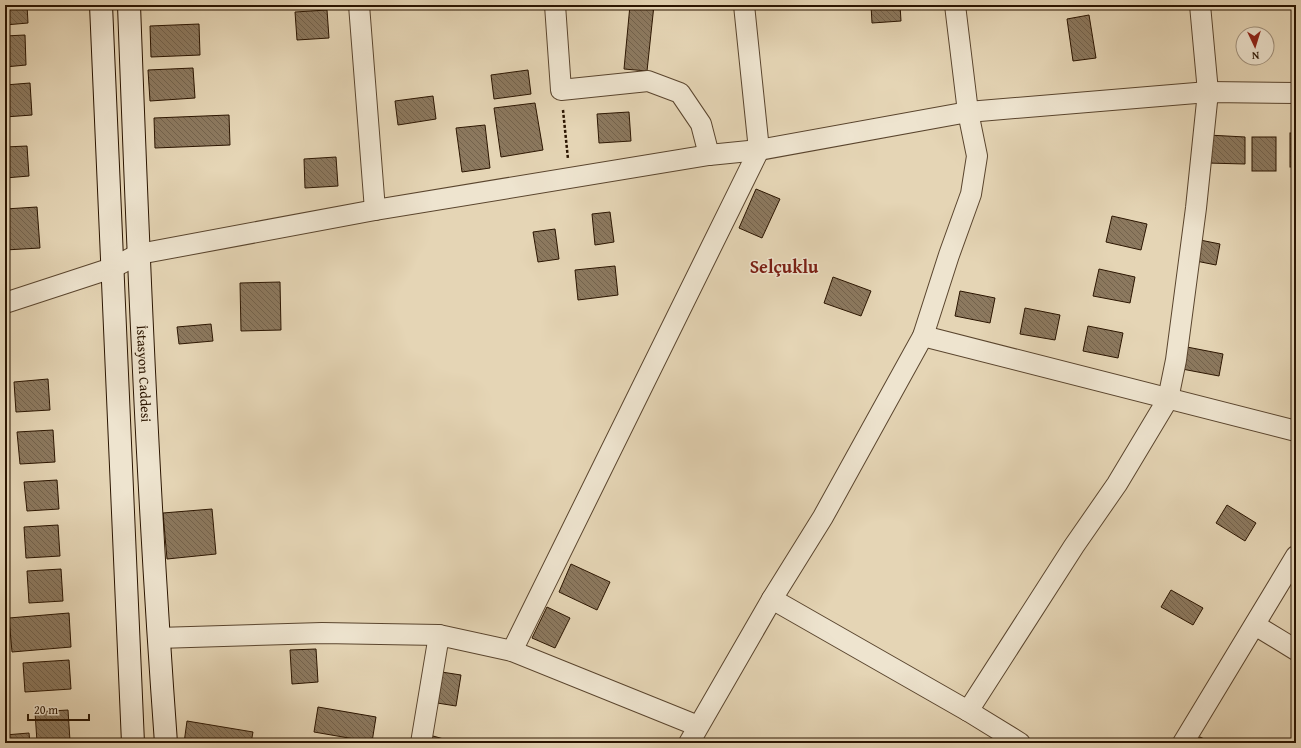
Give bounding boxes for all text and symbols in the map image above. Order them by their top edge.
north arrow [1235,26,1275,66]
text: N [1251,48,1260,64]
district label: Selçuklu [750,253,819,280]
street label: İstasyon Caddesi [132,325,156,423]
scale bar [28,696,89,722]
text: 20 m [34,701,58,718]

